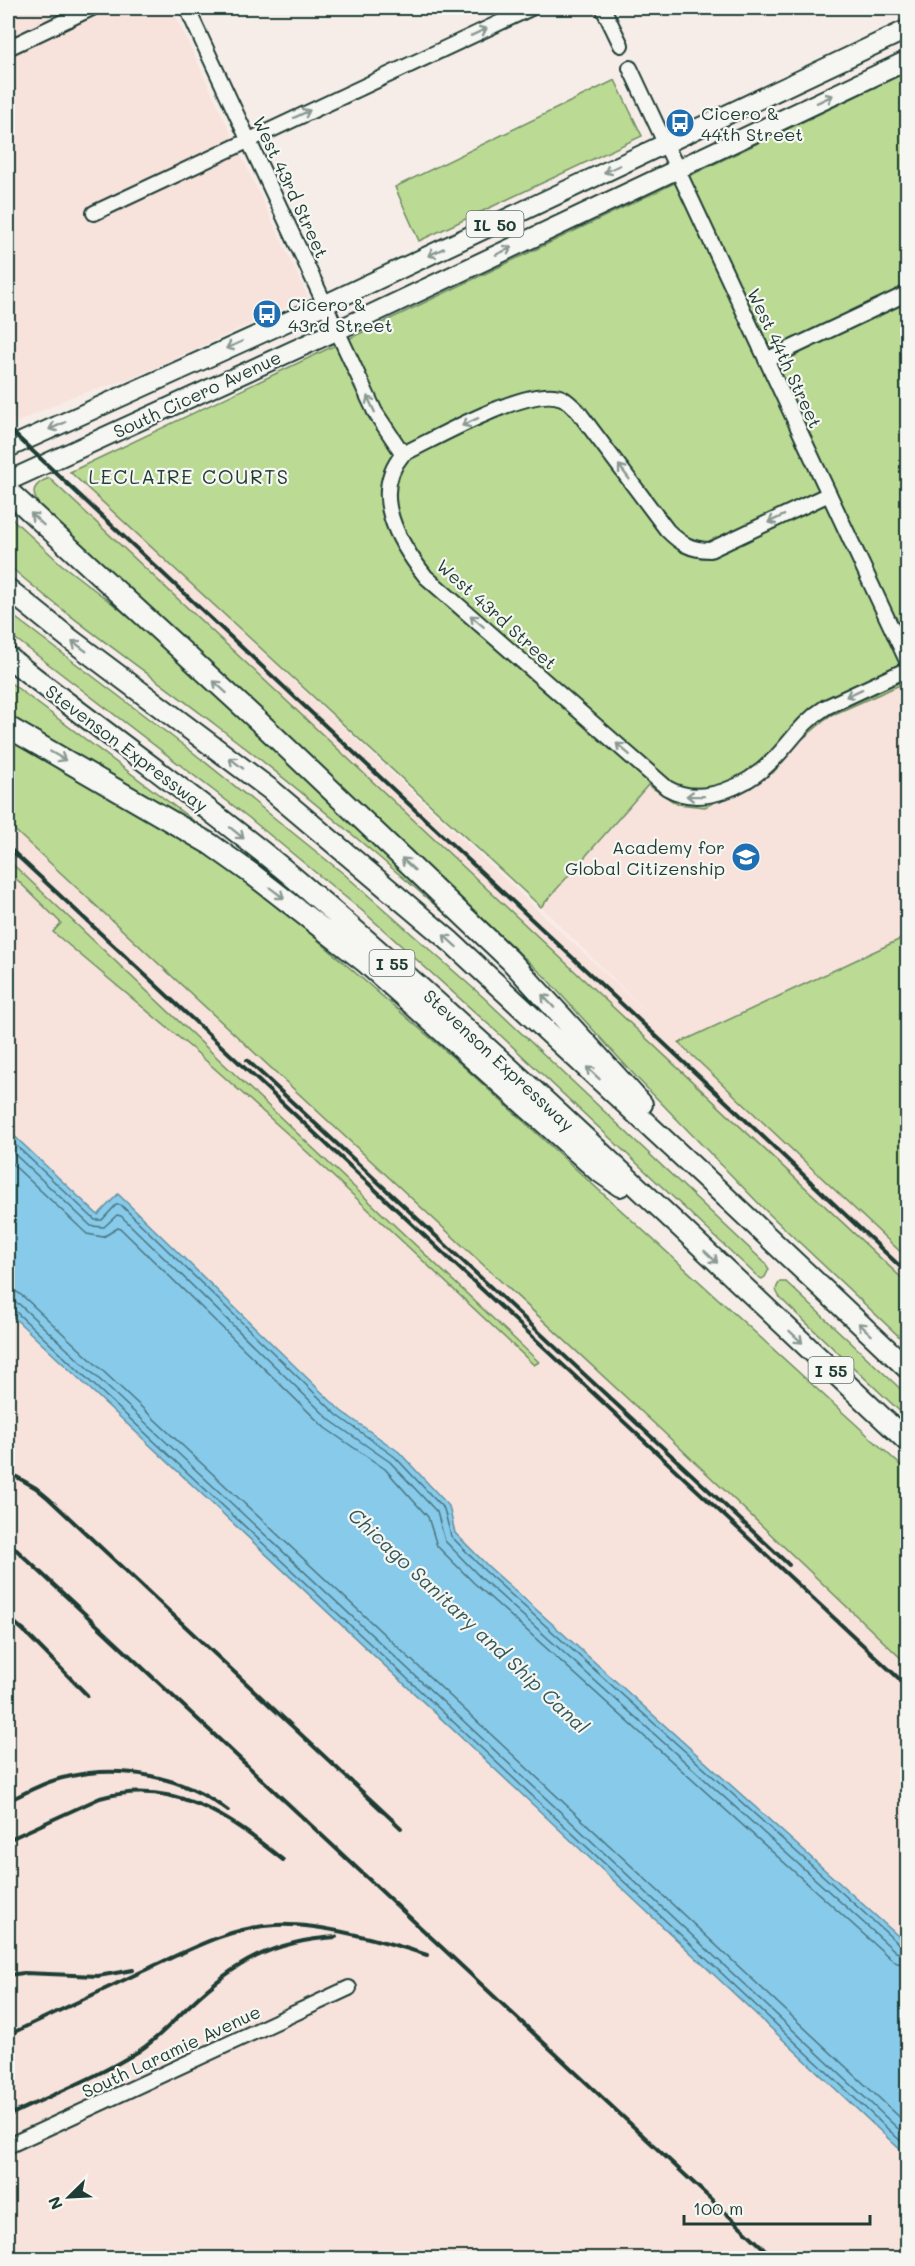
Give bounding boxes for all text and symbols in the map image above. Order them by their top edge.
one-way arrow [469,25,487,37]
one-way arrow [815,93,833,105]
place label: Cicero & 44th Street [701,101,803,146]
bus stop icon: Cicero & 44th Street [664,107,696,139]
one-way arrow [293,108,311,120]
street label: West 43rd Street [248,112,334,262]
one-way arrow [604,163,622,175]
road number: IL 50 [466,211,524,237]
one-way arrow [495,244,513,256]
one-way arrow [427,247,445,259]
street label: West 44th Street [742,284,828,432]
place label: Cicero & 43rd Street [288,292,393,337]
bus stop icon: Cicero & 43rd Street [251,298,283,330]
one-way arrow [226,340,244,352]
street label: South Cicero Avenue [109,345,285,443]
one-way arrow [365,396,377,414]
one-way arrow [461,417,479,429]
one-way arrow [48,420,66,432]
district label: LECLAIRE COURTS [88,463,290,489]
one-way arrow [618,464,631,480]
one-way arrow [30,512,45,526]
one-way arrow [767,514,785,526]
street label: West 43rd Street [432,554,562,674]
one-way arrow [470,614,485,628]
one-way arrow [72,640,88,652]
street label: Stevenson Expressway [41,679,213,817]
one-way arrow [213,680,228,694]
one-way arrow [846,688,864,700]
one-way arrow [616,742,631,756]
one-way arrow [49,750,66,762]
one-way arrow [228,756,244,769]
one-way arrow [686,790,706,802]
one-way arrow [229,826,245,839]
place label: Academy for Global Citizenship [565,835,725,880]
school or university icon: Academy for Global Citizenship [730,841,762,873]
one-way arrow [401,857,416,871]
one-way arrow [268,886,284,899]
one-way arrow [443,934,458,948]
road number: I 55 [370,950,414,976]
street label: Stevenson Expressway [418,984,580,1136]
one-way arrow [540,993,555,1008]
one-way arrow [586,1067,601,1081]
one-way arrow [703,1250,718,1264]
one-way arrow [858,1322,873,1336]
one-way arrow [789,1330,804,1345]
road number: I 55 [808,1357,854,1383]
water label: Chicago Sanitary and Ship Canal [343,1501,595,1739]
street label: South Laramie Avenue [78,1999,264,2103]
north arrow [39,2167,99,2227]
scale bar [684,2188,870,2226]
text: N [43,2193,67,2213]
text: 100 m [693,2196,743,2220]

